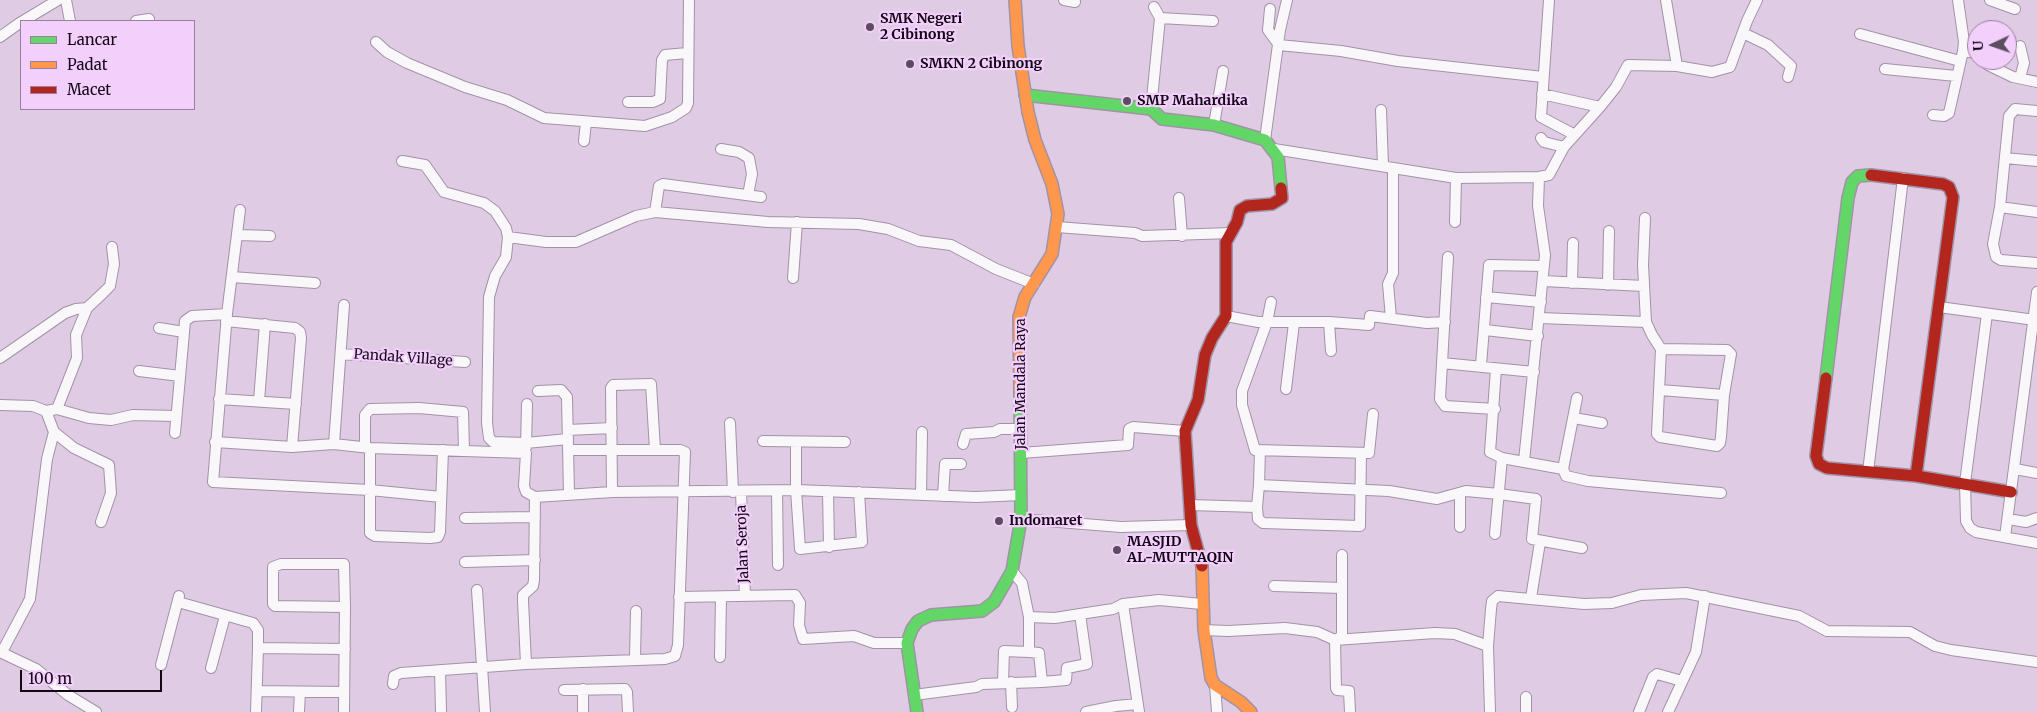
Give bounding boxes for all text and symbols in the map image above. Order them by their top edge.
place label: SMK Negeri 2 Cibinong [880,11,962,44]
legend [20,20,195,110]
north arrow [1967,20,2017,70]
marker: SMK Negeri 2 Cibinong [864,21,876,33]
text: Lancar [67,30,117,49]
text: U [1969,40,1987,51]
text: Padat [67,55,107,74]
place label: SMKN 2 Cibinong [920,56,1042,72]
marker: SMKN 2 Cibinong [904,58,916,70]
text: Macet [67,80,111,99]
place label: SMP Mahardika [1137,93,1248,109]
marker: SMP Mahardika [1121,95,1133,107]
street label: Jalan Mandala Raya [1013,318,1029,450]
street label: Pandak Village [353,346,453,370]
street label: Jalan Seroja [733,505,753,583]
place label: Indomaret [1009,513,1082,529]
marker: Indomaret [993,515,1005,527]
place label: MASJID AL-MUTTAQIN [1127,534,1233,566]
marker: MASJID AL-MUTTAQIN [1111,544,1123,556]
scale bar [22,660,165,692]
text: 100 m [28,669,72,688]

